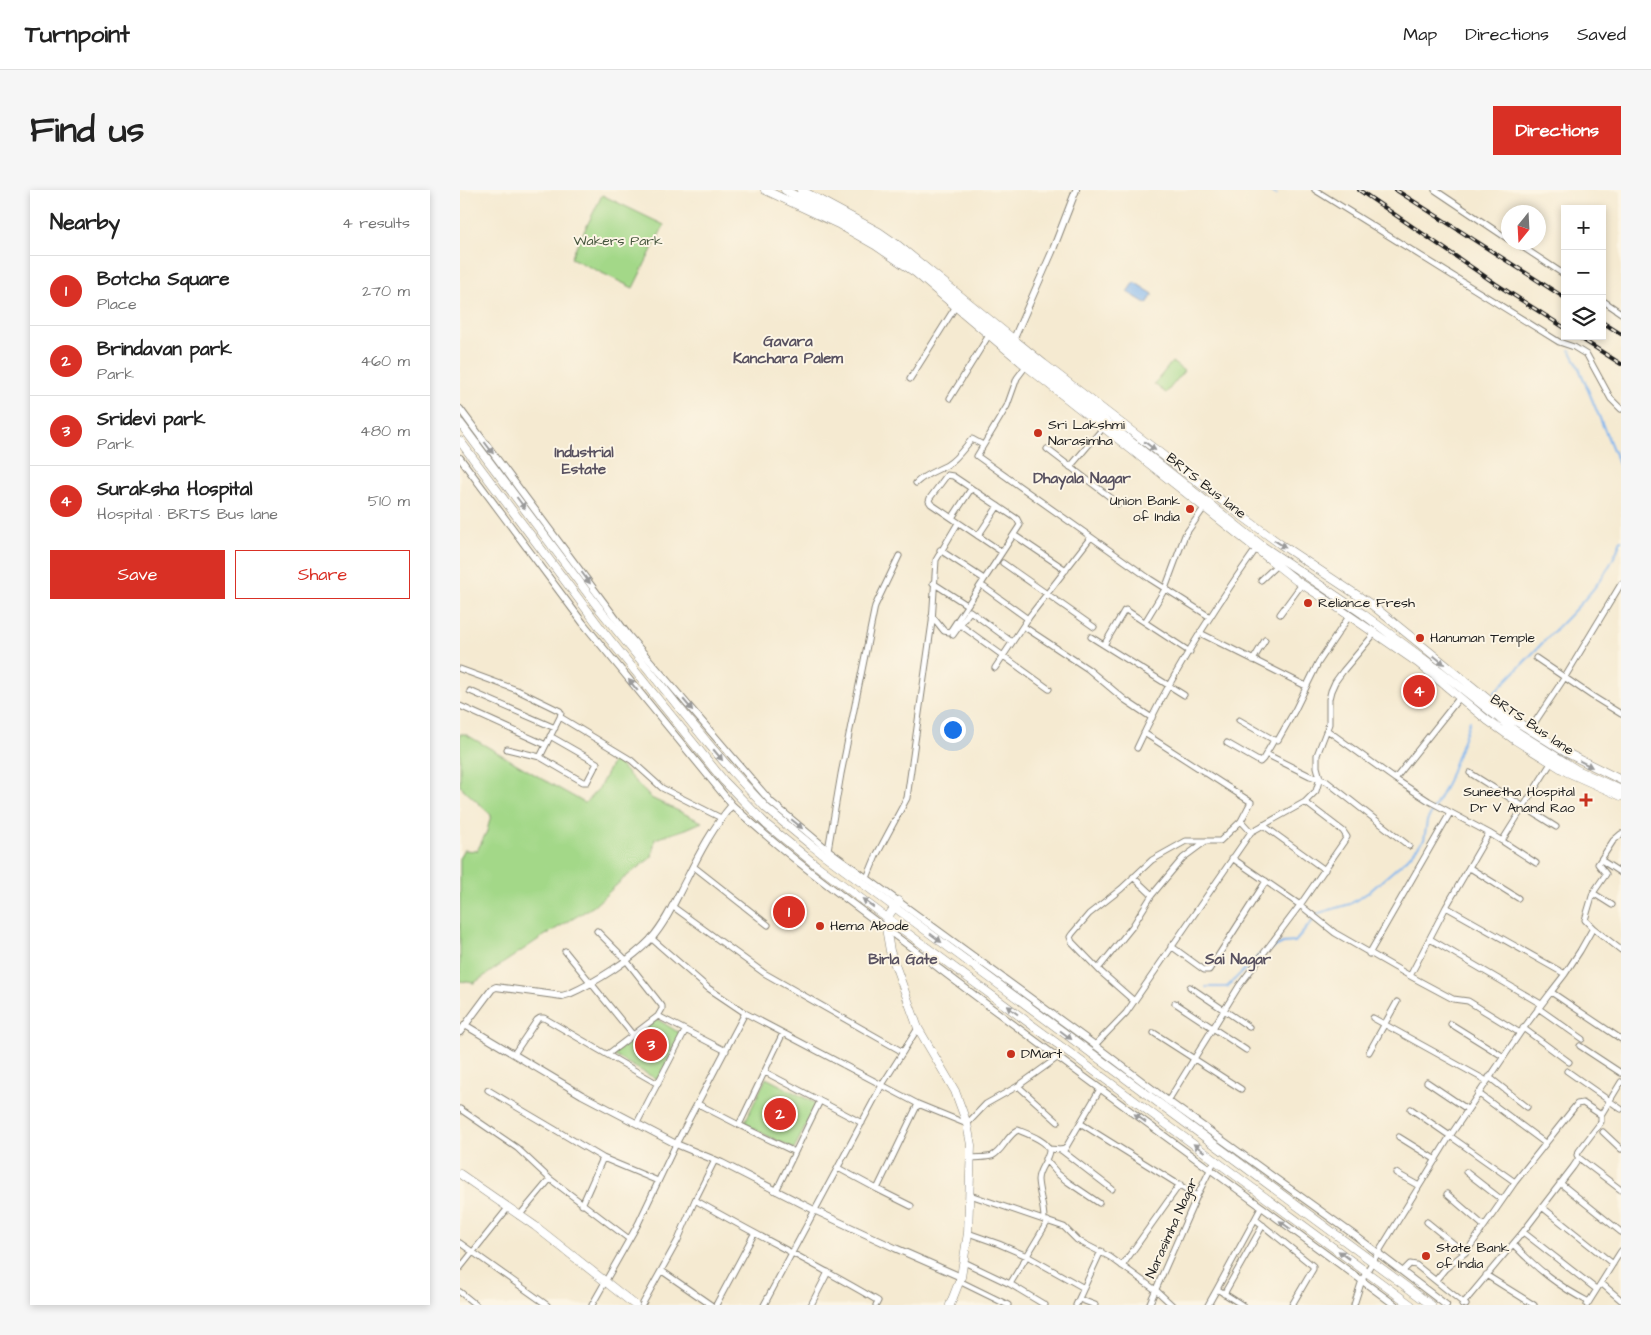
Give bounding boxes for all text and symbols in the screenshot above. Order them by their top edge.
text: Turnpoint [25,18,130,52]
text: Map [1403,22,1437,47]
text: Directions [1465,22,1549,47]
text: Saved [1577,22,1626,47]
text: Find us [30,106,144,155]
button: Directions [1493,106,1621,155]
north arrow [1501,205,1546,250]
map controls [1561,205,1606,340]
button: + [1561,205,1606,250]
text: Nearby [50,208,120,237]
text: 4 results [342,212,410,234]
park label: Wakers Park [573,231,663,251]
button: − [1561,250,1606,295]
text: Botcha Square [97,266,230,293]
text: 1 [65,280,67,302]
text: 270 m [362,280,410,302]
text: Place [97,293,137,315]
button: layers [1561,295,1606,340]
district label: Gavara Kanchara Palem [733,331,843,369]
text: Brindavan park [97,336,232,363]
text: 2 [61,350,71,372]
text: 460 m [360,350,410,372]
text: Park [97,363,134,385]
text: Sridevi park [97,406,205,433]
place label: Sri Lakshmi Narasimha [1048,415,1125,451]
text: 3 [62,420,70,442]
text: 480 m [360,420,410,442]
marker: Sri Lakshmi Narasimha [1032,427,1044,439]
text: Park [97,433,134,455]
one-way arrow [1143,440,1156,451]
one-way arrow [484,441,494,455]
district label: Industrial Estate [554,442,614,480]
street label: BRTS Bus lane [1162,448,1251,524]
district label: Dhayala Nagar [1033,468,1131,491]
text: Suraksha Hospital [97,476,252,503]
text: 4 [61,490,71,512]
text: 510 m [368,490,410,512]
place label: Union Bank of India [1110,491,1180,527]
one-way arrow [516,497,526,510]
text: Hospital · BRTS Bus lane [97,503,278,525]
marker: Union Bank of India [1184,503,1196,515]
one-way arrow [1273,539,1287,549]
button: Save [50,550,225,599]
button: Share [235,550,410,599]
one-way arrow [581,571,591,585]
place label: Reliance Fresh [1318,593,1415,613]
marker: Reliance Fresh [1302,597,1314,609]
place label: Hanuman Temple [1430,628,1536,648]
marker: Hanuman Temple [1414,632,1426,644]
one-way arrow [1432,655,1445,666]
pin: 4 [1403,672,1435,710]
one-way arrow [628,679,639,692]
street label: BRTS Bus lane [1486,690,1578,761]
one-way arrow [682,698,694,710]
your location [940,717,966,743]
one-way arrow [713,748,724,761]
one-way arrow [1579,760,1593,768]
place label: Suneetha Hospital Dr V Anand Rao [1463,782,1575,818]
marker: Suneetha Hospital Dr V Anand Rao [1579,793,1593,807]
one-way arrow [791,818,803,830]
pin: 1 [773,893,805,931]
one-way arrow [861,898,874,908]
place label: Hema Abode [830,916,910,936]
marker: Hema Abode [814,920,826,932]
one-way arrow [929,933,943,943]
district label: Birla Gate [868,949,938,970]
district label: Sai Nagar [1204,949,1272,972]
one-way arrow [1005,1005,1019,1015]
pin: 3 [635,1026,667,1064]
one-way arrow [1059,1030,1073,1040]
place label: DMart [1021,1044,1063,1064]
marker: DMart [1005,1048,1017,1060]
pin: 2 [764,1095,796,1133]
one-way arrow [1133,1113,1147,1123]
one-way arrow [1192,1143,1206,1153]
street label: Narasimha Nagar [1141,1174,1203,1282]
one-way arrow [1278,1220,1292,1230]
place label: State Bank of India [1436,1238,1510,1274]
one-way arrow [1337,1250,1351,1260]
marker: State Bank of India [1420,1250,1432,1262]

